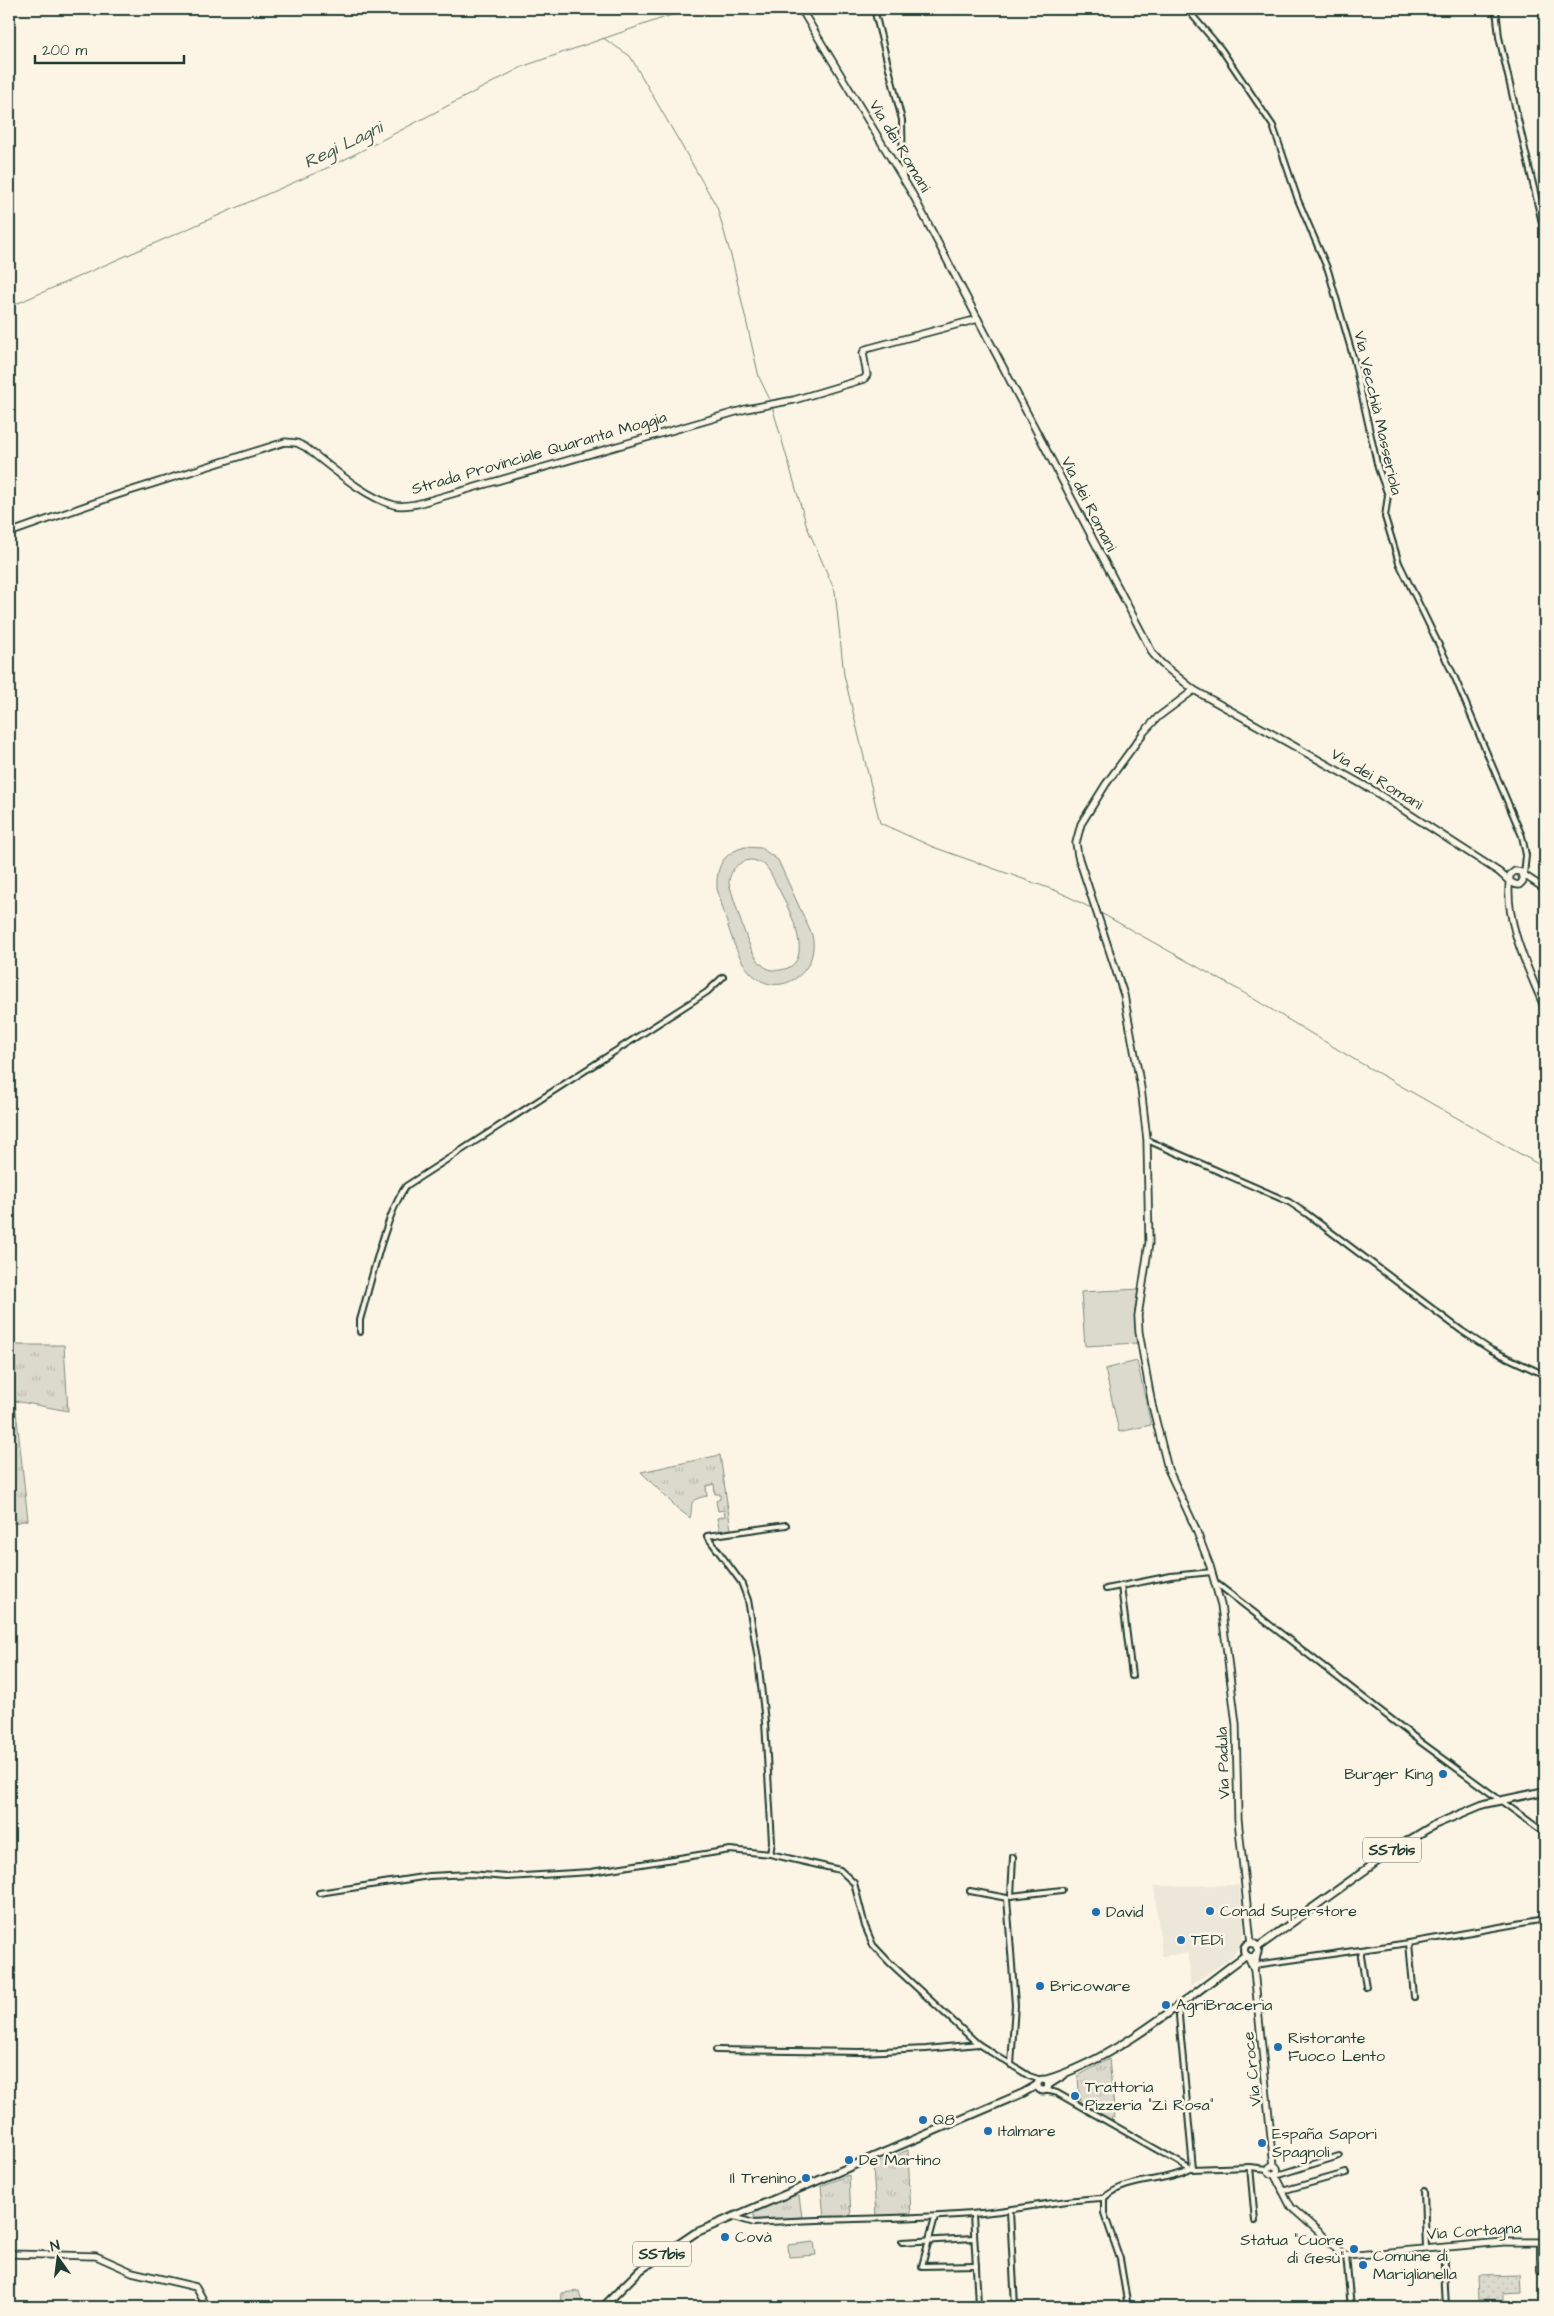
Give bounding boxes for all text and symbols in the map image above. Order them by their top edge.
scale bar [35,32,184,64]
text: 200 m [42,40,88,61]
street label: Via dei Romani [864,96,937,197]
water label: Regi Lagni [300,114,389,176]
street label: Via Vecchià Masseriola [1348,329,1408,497]
street label: Strada Provinciale Quaranta Moggia [409,406,669,501]
street label: Via dei Romani [1056,453,1123,556]
street label: Via dei Romani [1327,743,1428,816]
street label: Via Padula [1211,1726,1235,1800]
place label: Burger King [1344,1763,1433,1786]
marker: Burger King [1437,1768,1449,1780]
road number: SS7bis [1363,1838,1421,1862]
place label: Conad Superstore [1220,1900,1357,1922]
place label: David [1106,1901,1143,1923]
marker: Conad Superstore [1204,1905,1216,1917]
marker: David [1090,1906,1102,1918]
place label: TEDi [1191,1929,1224,1951]
marker: TEDi [1175,1934,1187,1946]
place label: Bricoware [1050,1975,1131,1997]
marker: Bricoware [1034,1980,1046,1992]
place label: AgriBraceria [1176,1994,1272,2017]
marker: AgriBraceria [1160,1999,1172,2011]
place label: Ristorante Fuoco Lento [1288,2027,1385,2067]
street label: Via Croce [1237,2030,1267,2107]
marker: Ristorante Fuoco Lento [1272,2041,1284,2053]
place label: Trattoria Pizzeria "Zì Rosa" [1085,2076,1214,2116]
marker: Trattoria Pizzeria "Zì Rosa" [1069,2090,1081,2102]
place label: Q8 [933,2109,955,2131]
marker: Q8 [917,2114,929,2126]
place label: Italmare [998,2120,1056,2142]
place label: España Sapori Spagnoli [1272,2123,1377,2164]
marker: Italmare [982,2125,994,2137]
marker: España Sapori Spagnoli [1256,2137,1268,2149]
place label: De Martino [859,2149,941,2171]
marker: De Martino [843,2154,855,2166]
place label: Il Trenino [730,2167,796,2189]
marker: Il Trenino [800,2172,812,2184]
street label: Via Cortagna [1426,2217,1522,2246]
place label: Covà [735,2226,772,2248]
place label: Statua "Cuore di Gesù" [1240,2229,1344,2269]
marker: Covà [719,2231,731,2243]
north arrow [32,2234,82,2284]
text: N [48,2236,62,2257]
road number: SS7bis [633,2242,691,2266]
marker: Statua "Cuore di Gesù" [1348,2243,1360,2255]
place label: Comune di Mariglianella [1373,2245,1457,2286]
marker: Comune di Mariglianella [1357,2259,1369,2271]

